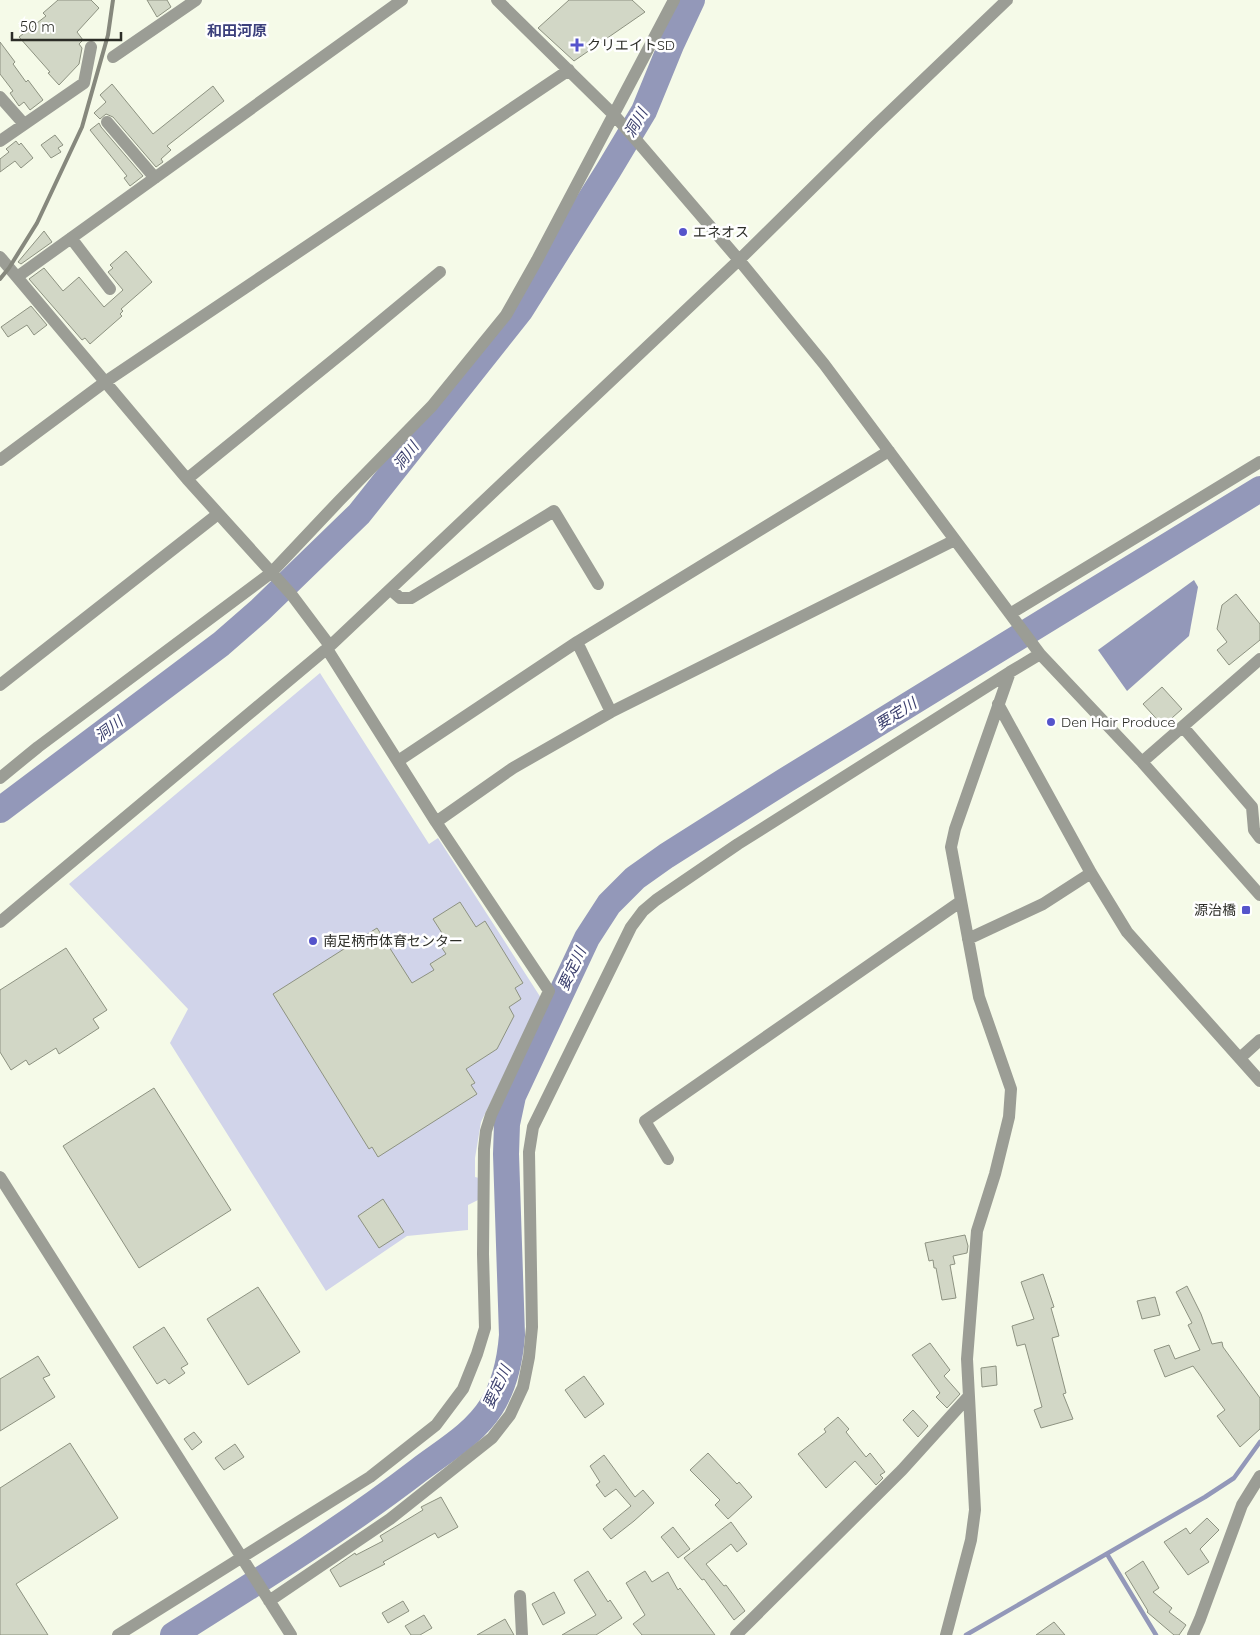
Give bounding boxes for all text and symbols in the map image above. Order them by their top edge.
scale bar [12,10,121,42]
text: 50 m [20,17,55,36]
district label: 和田河原 [207,21,267,40]
place label: クリエイトSD [587,36,675,54]
marker: クリエイトSD [571,39,583,51]
water label: 洞川 [620,103,652,140]
place label: エネオス [693,223,749,241]
marker: エネオス [677,226,689,238]
water label: 洞川 [389,436,424,473]
water label: 要定川 [872,693,922,734]
water label: 洞川 [91,711,128,745]
place label: Den Hair Produce [1061,713,1176,731]
marker: Den Hair Produce [1045,716,1057,728]
place label: 源治橋 [1194,901,1236,919]
marker: 源治橋 [1240,904,1252,916]
place label: 南足柄市体育センター [323,932,463,950]
marker: 南足柄市体育センター [307,935,319,947]
water label: 要定川 [553,943,591,993]
water label: 要定川 [478,1361,516,1411]

